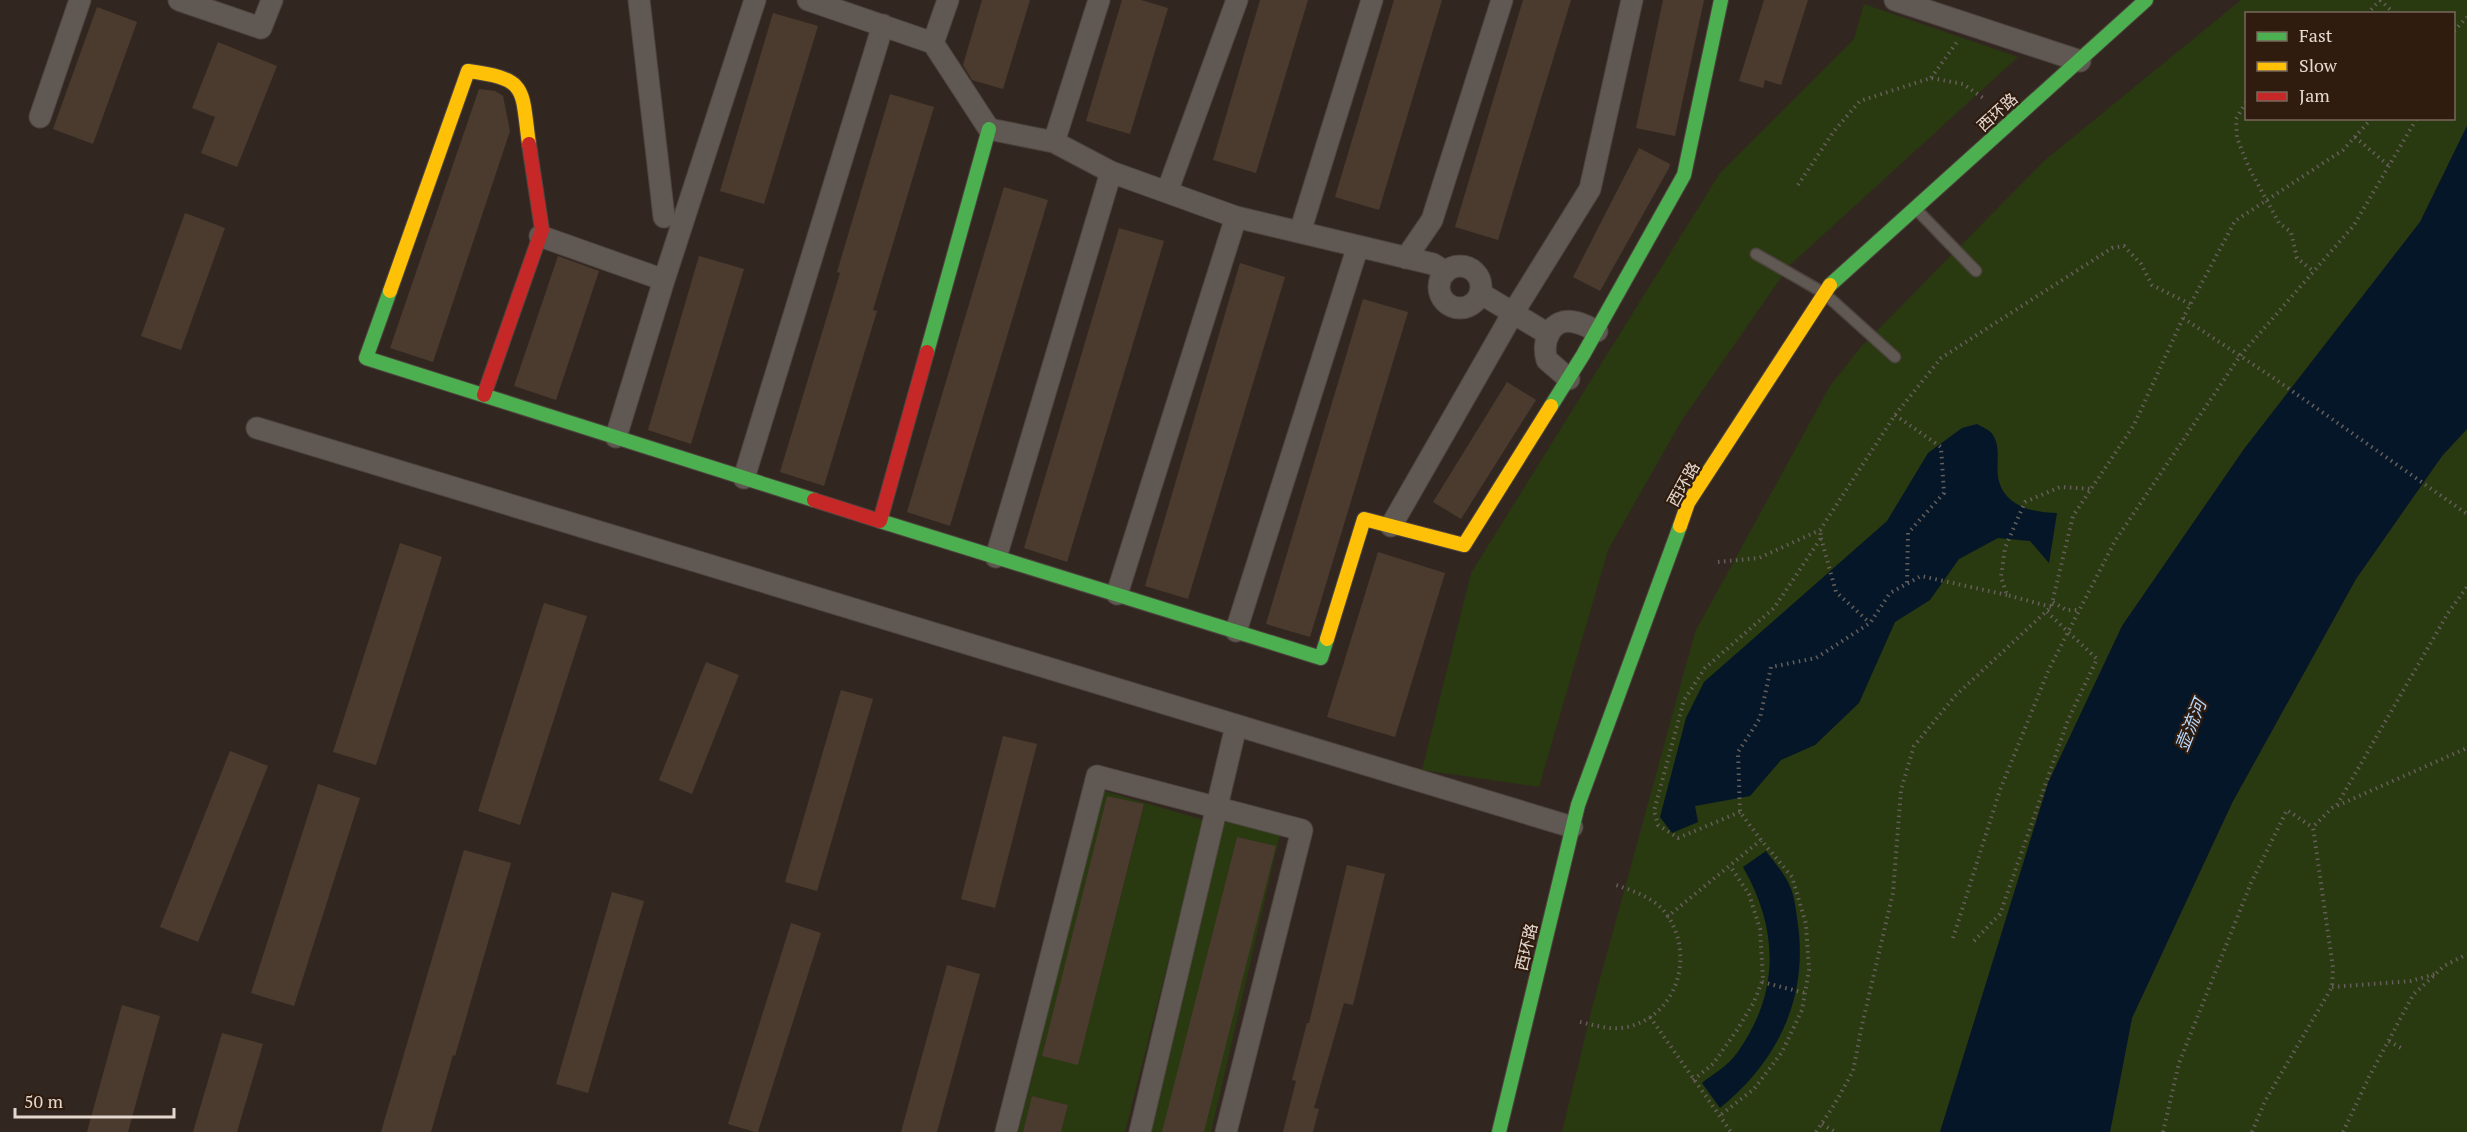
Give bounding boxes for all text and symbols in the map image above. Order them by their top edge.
legend [2245,12,2455,120]
text: Fast [2299,23,2333,47]
text: Slow [2299,53,2338,77]
text: Jam [2299,83,2330,107]
street label: 西环路 [1972,88,2022,136]
street label: 西环路 [1662,458,1704,510]
water label: 壶流河 [2169,693,2212,755]
street label: 西环路 [1510,921,1542,973]
scale bar [15,1081,174,1119]
text: 50 m [24,1089,64,1113]

